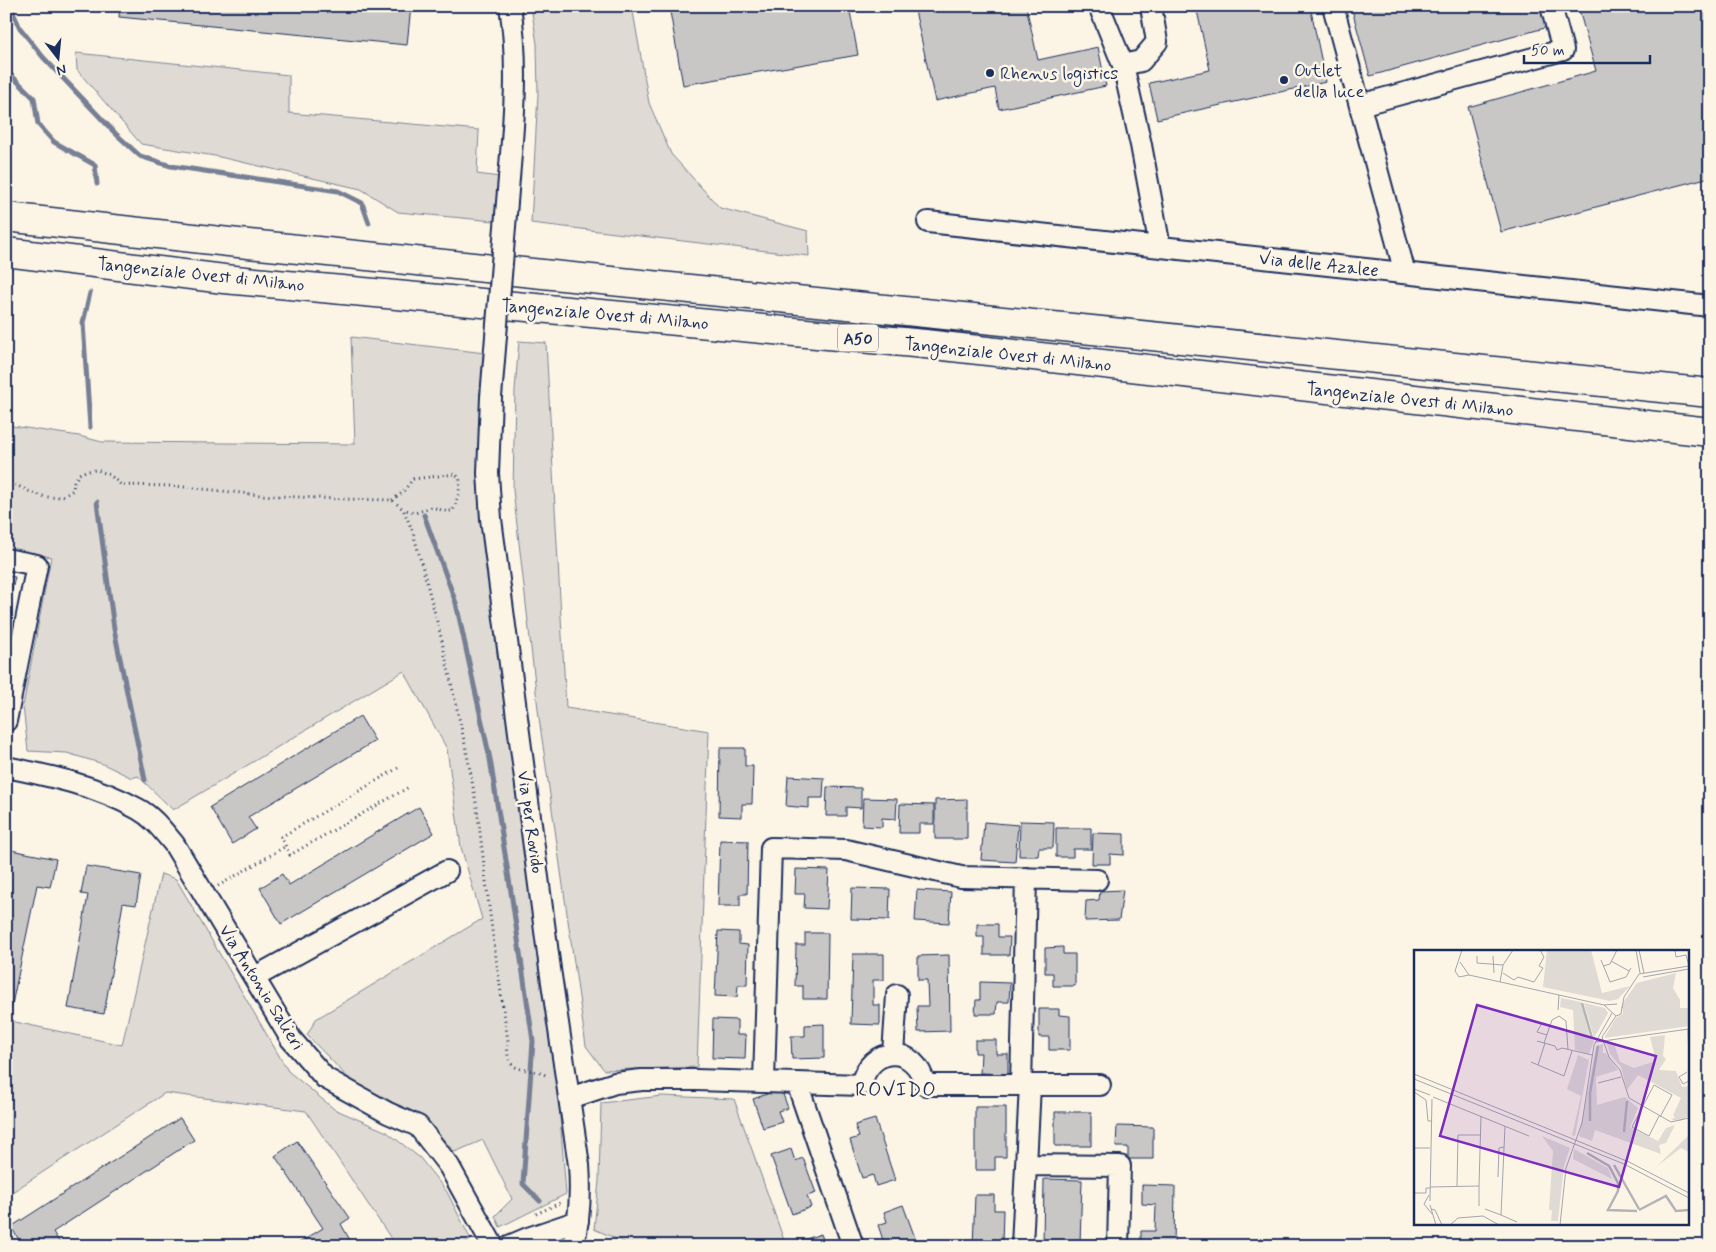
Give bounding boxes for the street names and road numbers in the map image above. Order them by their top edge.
street label: Via delle Azalee [1258,247,1380,283]
street label: Tangenziale Ovest di Milano [96,252,306,299]
street label: Tangenziale Ovest di Milano [500,294,710,337]
road number: A50 [838,324,878,352]
street label: Tangenziale Ovest di Milano [903,332,1113,379]
street label: Tangenziale Ovest di Milano [1305,377,1515,424]
street label: Via per Rovido [511,769,549,875]
street label: Via Antonio Salieri [213,920,309,1055]

